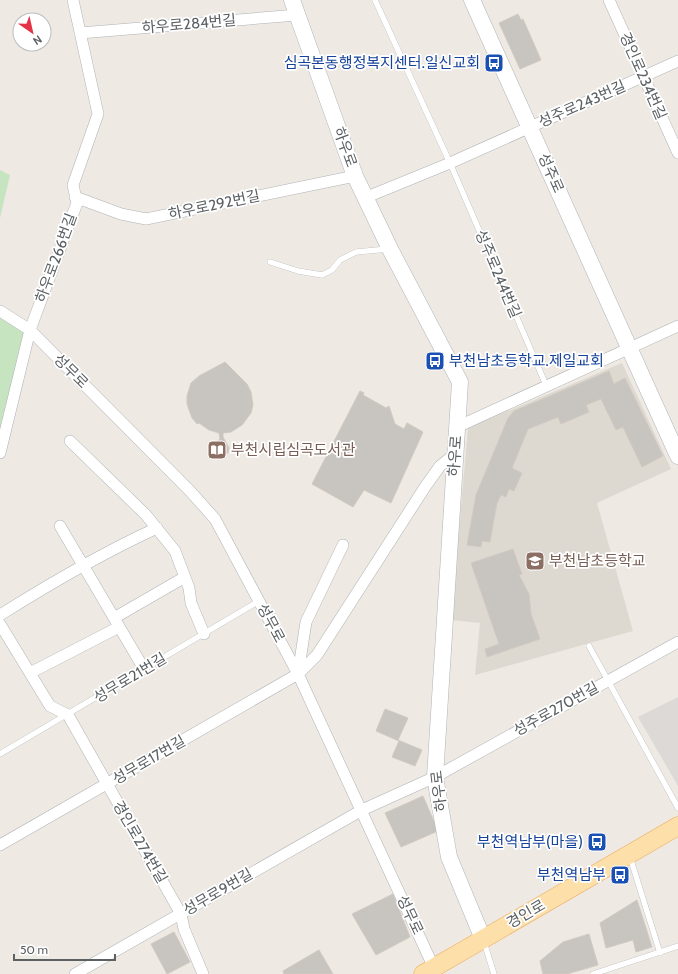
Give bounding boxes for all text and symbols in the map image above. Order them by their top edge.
street label: 하우로284번길 [141,11,237,37]
north arrow [12,12,52,52]
street label: 경인로234번길 [616,30,670,122]
text: N [30,32,45,48]
bus stop icon: 심곡본동행정복지센터.일신교회 [483,52,505,74]
place label: 심곡본동행정복지센터.일신교회 [284,54,480,72]
street label: 성주로243번길 [536,77,628,131]
street label: 하우로 [329,124,361,170]
street label: 성주로 [534,150,568,196]
street label: 하우로292번길 [167,187,261,223]
street label: 하우로266번길 [31,211,81,305]
street label: 성주로244번길 [471,227,525,321]
street label: 성무로 [50,350,92,392]
bus stop icon: 부천남초등학교.제일교회 [424,350,446,372]
place label: 부천남초등학교.제일교회 [449,352,604,370]
street label: 하우로 [445,435,465,477]
library icon: 부천시립심곡도서관 [206,439,228,461]
place label: 부천시립심곡도서관 [231,441,355,459]
school or university icon: 부천남초등학교 [524,550,546,572]
place label: 부천남초등학교 [549,552,646,570]
street label: 성무로 [253,600,289,646]
street label: 성무로21번길 [90,649,170,707]
street label: 성주로270번길 [510,678,602,740]
street label: 성무로17번길 [109,732,189,788]
street label: 하우로 [428,769,450,813]
street label: 경인로274번길 [109,797,171,887]
bus stop icon: 부천역남부(마을) [586,831,608,853]
place label: 부천역남부(마을) [477,833,583,851]
bus stop icon: 부천역남부 [609,864,631,886]
street label: 성무로9번길 [180,865,256,919]
place label: 부천역남부 [537,866,606,884]
street label: 성무로 [393,892,427,938]
street label: 경인로 [504,896,548,932]
scale bar [14,936,115,962]
text: 50 m [20,942,48,957]

